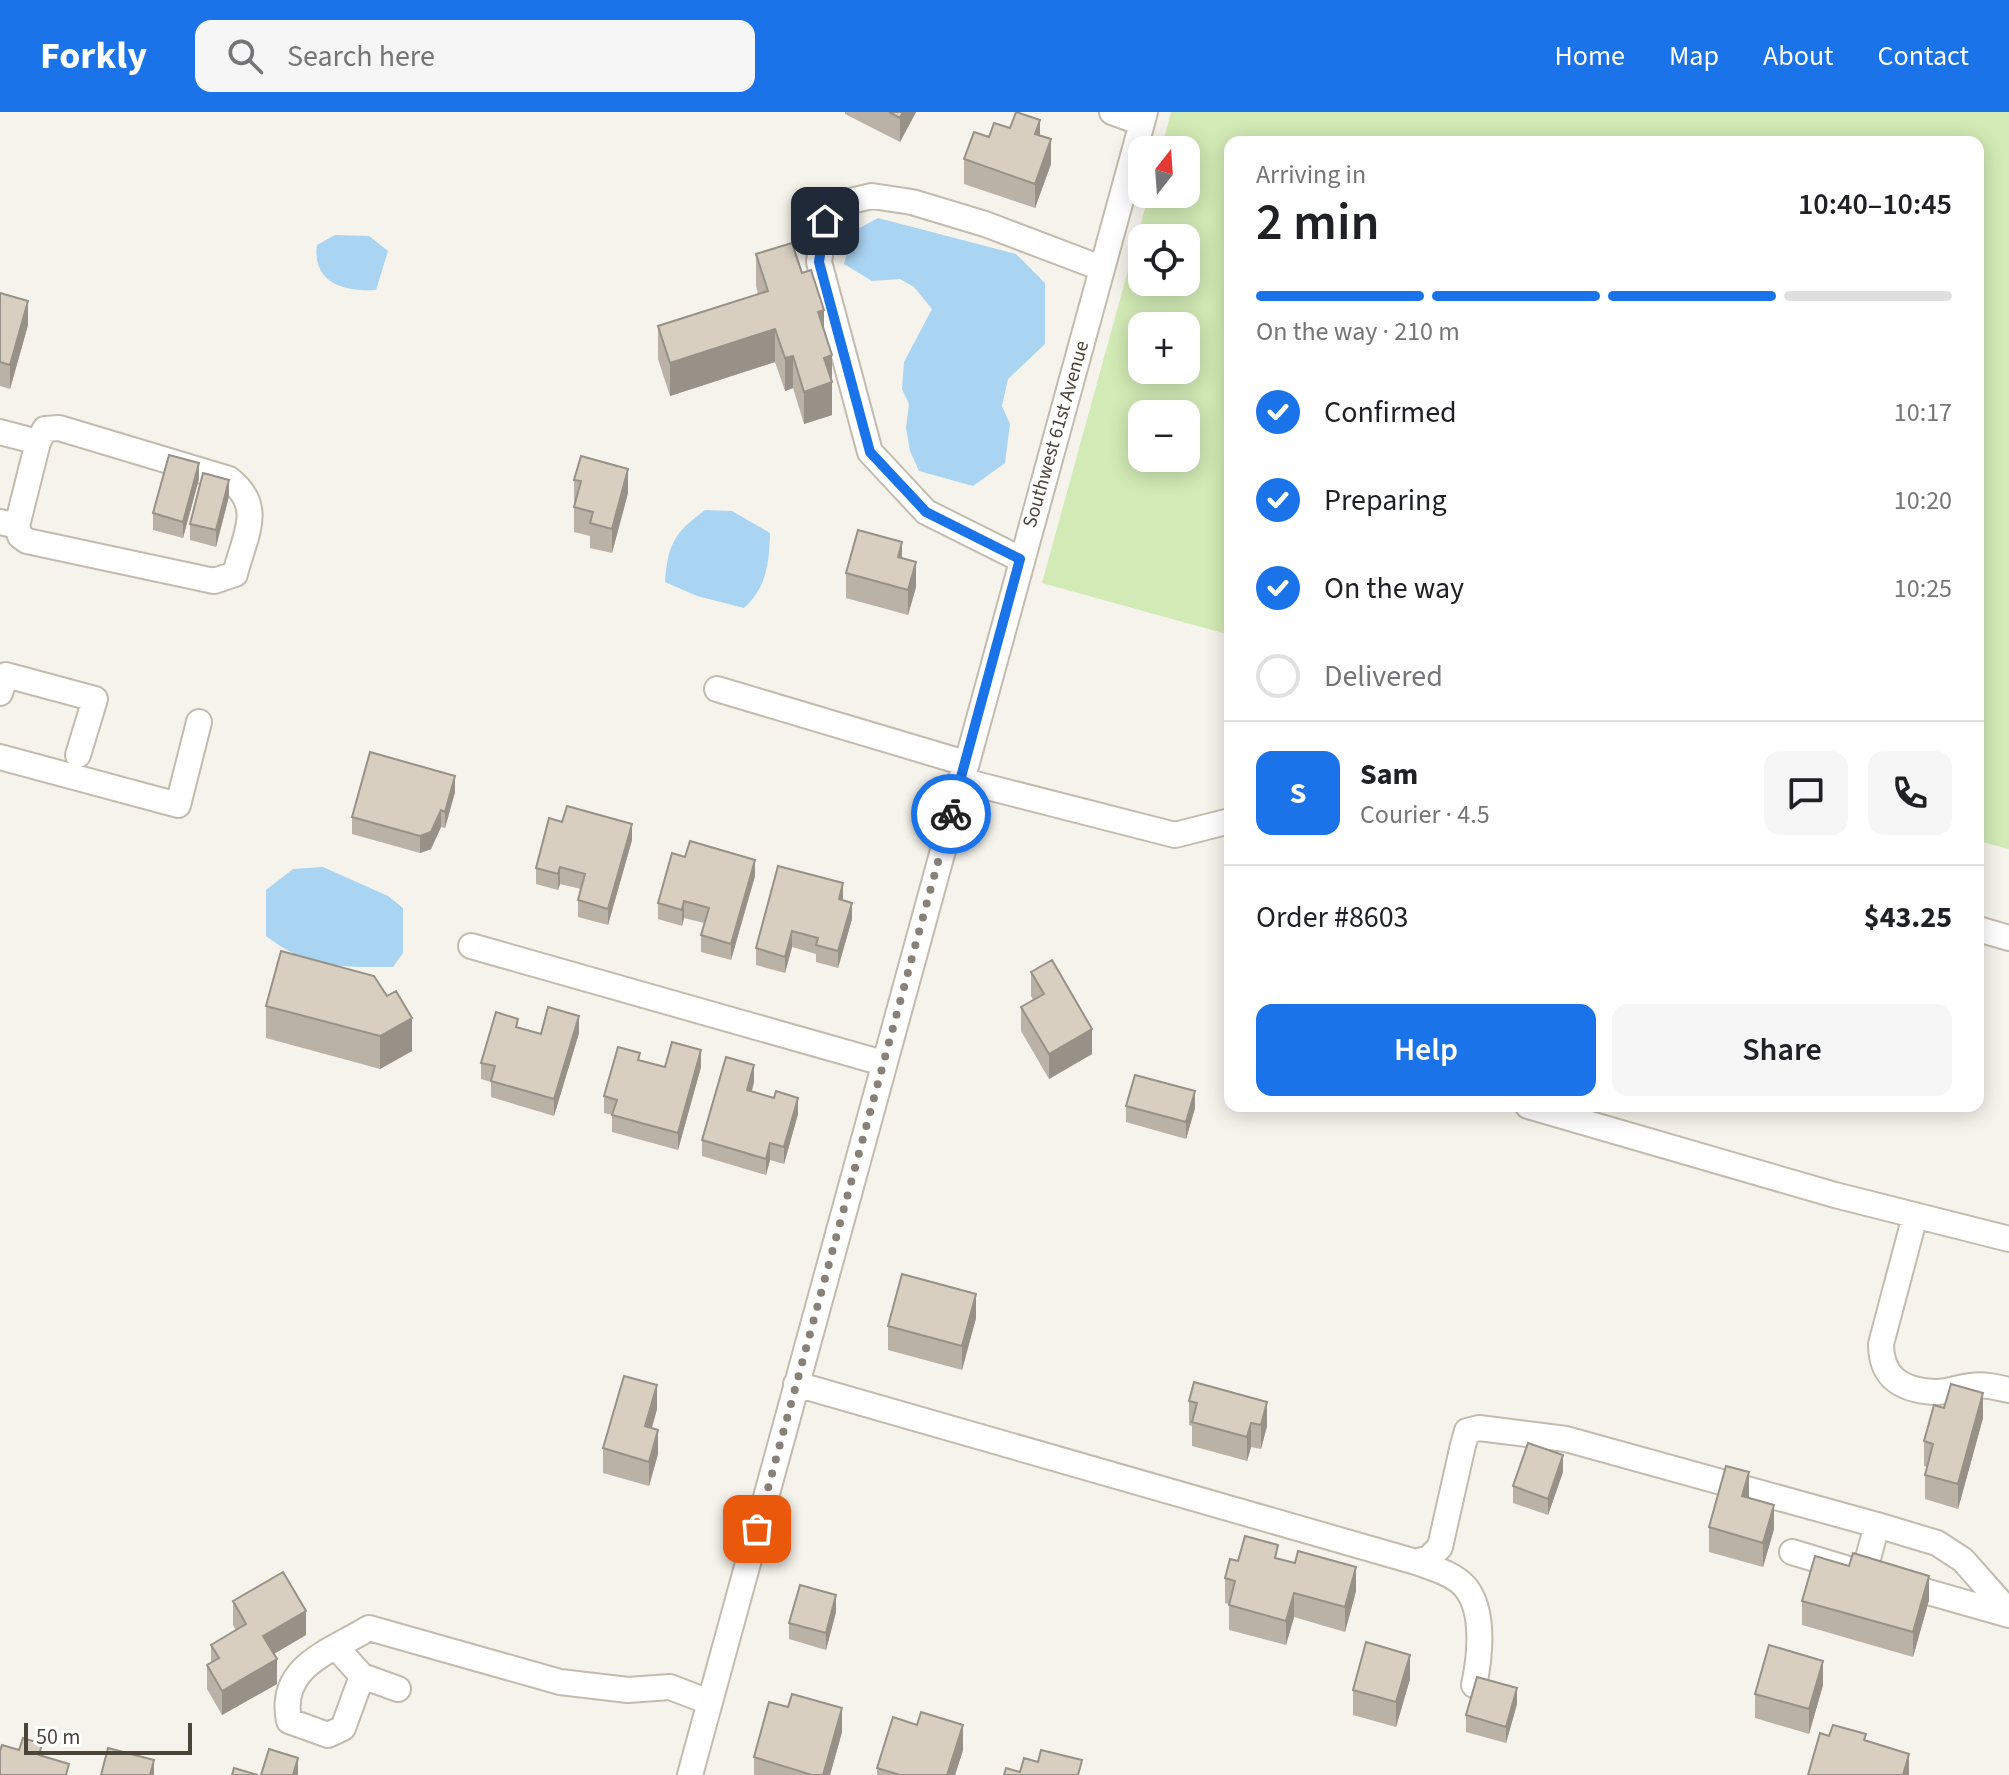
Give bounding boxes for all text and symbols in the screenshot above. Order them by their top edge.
search box [195,20,755,92]
text: Forkly [40,29,147,83]
icon: search [223,34,267,78]
text: Search here [287,35,435,78]
text: Home [1554,36,1625,76]
text: Map [1669,36,1719,76]
text: About [1763,36,1834,76]
text: Contact [1878,36,1969,76]
north arrow [1128,136,1200,208]
map controls [1128,136,1200,472]
text: Arriving in [1256,156,1366,193]
text: 10:40–10:45 [1798,183,1952,226]
text: 2 min [1256,186,1380,260]
pin [791,187,859,255]
icon: home [803,199,847,243]
button: locate [1128,224,1200,296]
button: + [1128,312,1200,384]
text: On the way · 210 m [1256,313,1460,350]
street label: Southwest 61st Avenue [1016,337,1096,531]
icon: check [1256,390,1300,434]
text: Confirmed [1324,391,1457,434]
text: 10:17 [1894,394,1952,431]
button: − [1128,400,1200,472]
icon: check [1256,478,1300,522]
text: Preparing [1324,479,1447,522]
text: 10:20 [1894,482,1952,519]
icon: check [1256,566,1300,610]
text: On the way [1324,567,1464,610]
text: 10:25 [1894,570,1952,607]
text: Delivered [1324,655,1443,698]
button: chat [1764,751,1848,835]
button: phone [1868,751,1952,835]
text: Sam [1360,753,1418,796]
text: S [1290,772,1306,815]
courier [911,774,991,854]
icon: bike [929,792,973,836]
text: Courier · 4.5 [1360,796,1490,833]
text: Order #8603 [1256,896,1409,939]
text: $43.25 [1864,896,1952,939]
button: Help [1256,1004,1596,1096]
button: Share [1612,1004,1952,1096]
pin [723,1495,791,1563]
icon: bag [735,1507,779,1551]
scale bar [24,1719,192,1755]
text: 50 m [36,1721,81,1753]

